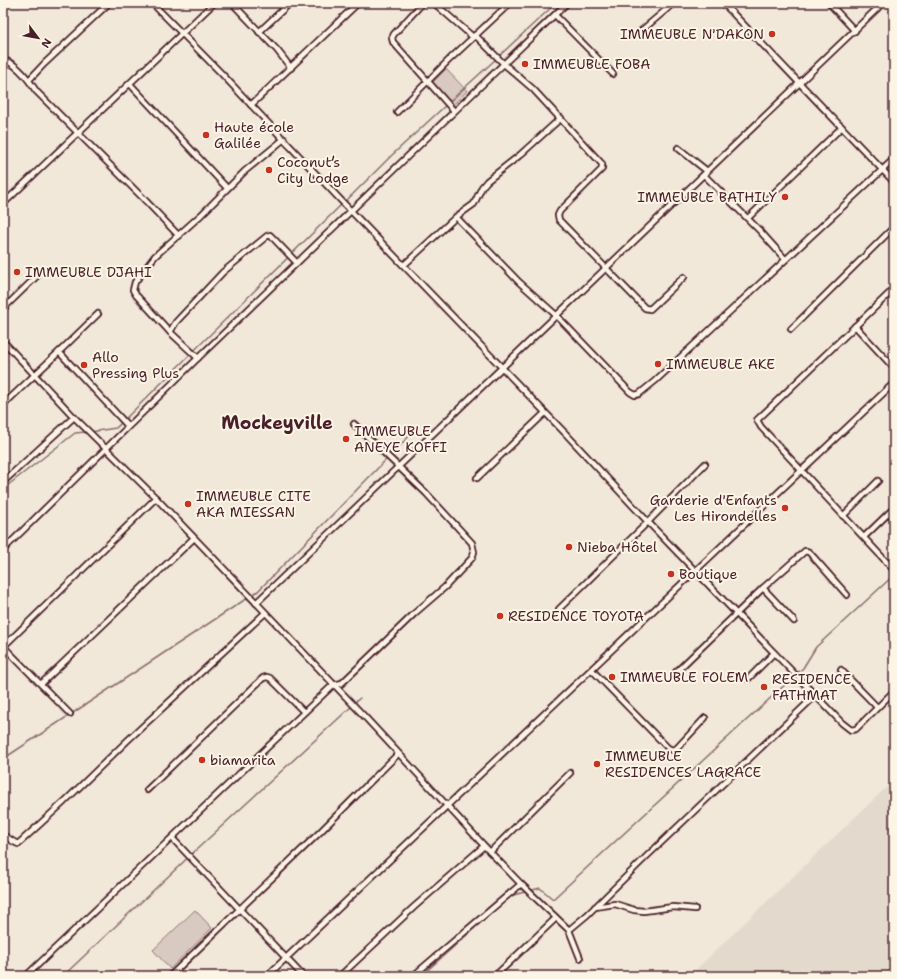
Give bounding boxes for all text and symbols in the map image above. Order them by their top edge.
north arrow [18,18,58,58]
place label: IMMEUBLE N'DAKON [620,25,764,43]
marker: IMMEUBLE N'DAKON [767,29,777,39]
text: N [37,35,55,51]
place label: IMMEUBLE FOBA [533,55,650,73]
marker: IMMEUBLE FOBA [520,59,530,69]
place label: Haute école Galilée [214,118,294,152]
marker: Haute école Galilée [201,130,211,140]
place label: Coconut’s City Lodge [277,153,349,187]
marker: Coconut’s City Lodge [264,165,274,175]
place label: IMMEUBLE BATHILY [637,188,778,206]
marker: IMMEUBLE BATHILY [780,192,790,202]
place label: IMMEUBLE DJAHI [25,263,152,281]
marker: IMMEUBLE DJAHI [12,267,22,277]
place label: Allo Pressing Plus [92,348,179,382]
place label: IMMEUBLE AKE [666,355,775,373]
marker: IMMEUBLE AKE [653,359,663,369]
marker: Allo Pressing Plus [79,360,89,370]
district label: Mockeyville [221,411,333,435]
place label: IMMEUBLE ANEYE KOFFI [354,422,447,456]
marker: IMMEUBLE ANEYE KOFFI [341,434,351,444]
place label: IMMEUBLE CITE AKA MIESSAN [196,487,311,521]
place label: Garderie d'Enfants Les Hirondelles [650,491,777,525]
marker: IMMEUBLE CITE AKA MIESSAN [183,499,193,509]
marker: Garderie d'Enfants Les Hirondelles [780,503,790,513]
place label: Nieba Hôtel [577,538,658,556]
marker: Nieba Hôtel [564,542,574,552]
place label: Boutique [679,565,737,583]
marker: Boutique [666,569,676,579]
place label: RESIDENCE TOYOTA [508,607,644,625]
marker: RESIDENCE TOYOTA [495,611,505,621]
place label: IMMEUBLE FOLEM [620,668,748,686]
place label: RESIDENCE FATHMAT [772,670,851,704]
marker: IMMEUBLE FOLEM [607,672,617,682]
marker: RESIDENCE FATHMAT [759,682,769,692]
place label: IMMEUBLE RESIDENCES LAGRACE [605,747,762,781]
place label: biamarita [210,751,276,769]
marker: biamarita [197,755,207,765]
marker: IMMEUBLE RESIDENCES LAGRACE [592,759,602,769]

